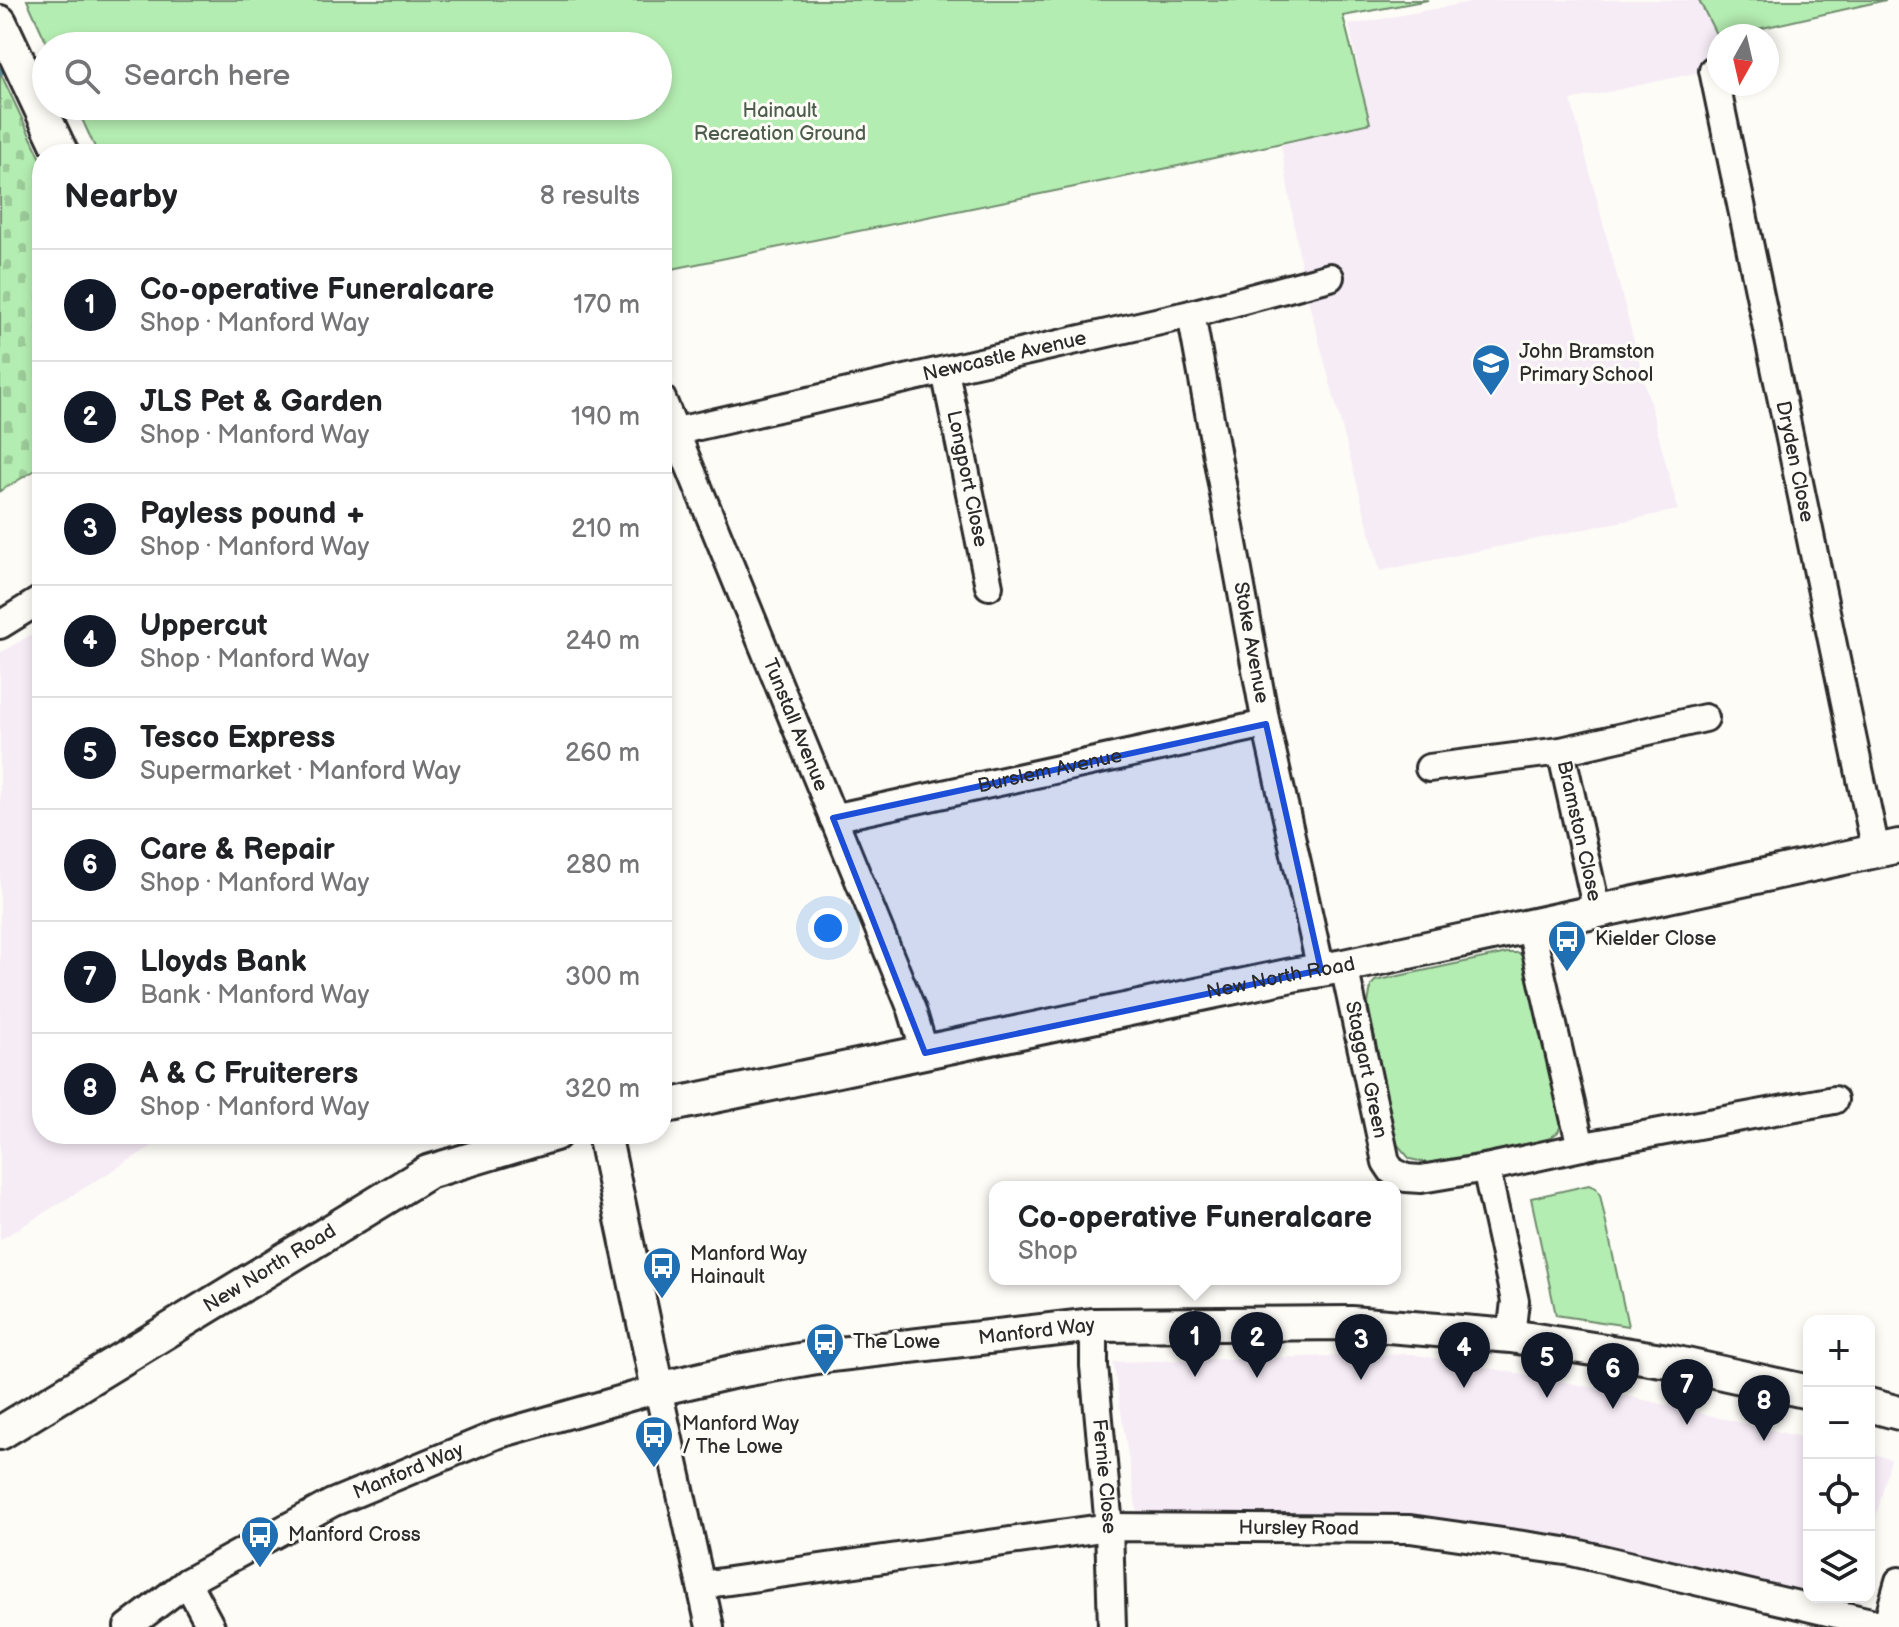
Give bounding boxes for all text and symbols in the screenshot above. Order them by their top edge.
north arrow [1707,24,1779,96]
search box [32,32,672,120]
icon: search [60,54,104,98]
text: Search here [124,58,290,94]
park label: Hainault Recreation Ground [694,99,866,146]
text: Nearby [64,176,178,217]
text: 8 results [540,181,640,212]
text: Co-operative Funeralcare [140,272,494,308]
text: 1 [85,290,95,321]
text: 170 m [573,290,640,321]
text: Shop · Manford Way [140,308,369,339]
street label: Newcastle Avenue [921,326,1089,387]
place label: John Bramston Primary School [1519,340,1655,387]
school or university icon: John Bramston Primary School [1470,342,1512,397]
text: JLS Pet & Garden [140,384,383,420]
street label: Dryden Close [1770,399,1819,524]
text: 2 [82,402,98,433]
text: 190 m [571,402,640,433]
street label: Longport Close [941,408,993,549]
text: Shop · Manford Way [140,420,369,451]
text: Payless pound + [140,496,367,532]
text: 3 [82,514,98,545]
text: 210 m [571,514,640,545]
text: Shop · Manford Way [140,532,369,563]
street label: Stoke Avenue [1228,580,1274,705]
text: Uppercut [140,608,268,644]
text: 4 [82,626,98,657]
text: 240 m [565,626,640,657]
text: Shop · Manford Way [140,644,369,675]
street label: Tunstall Avenue [757,655,833,795]
text: Tesco Express [140,720,335,756]
text: 5 [82,738,98,769]
text: 260 m [565,738,640,769]
street label: Burslem Avenue [975,744,1125,798]
text: Supermarket · Manford Way [140,756,461,787]
street label: Bramston Close [1552,758,1607,904]
text: Care & Repair [140,832,335,868]
text: 6 [82,850,98,881]
text: 280 m [566,850,640,881]
text: Shop · Manford Way [140,868,369,899]
your location [808,908,848,948]
bus stop icon: Kielder Close [1546,918,1588,973]
place label: Kielder Close [1595,927,1716,951]
text: Lloyds Bank [140,944,306,980]
street label: New North Road [1204,952,1357,1005]
text: 7 [83,962,97,993]
text: 300 m [565,962,640,993]
text: Bank · Manford Way [140,980,369,1011]
street label: Staggart Green [1340,999,1393,1140]
text: A & C Fruiterers [140,1056,358,1092]
text: 8 [82,1074,98,1105]
text: 320 m [565,1074,640,1105]
text: Shop · Manford Way [140,1092,369,1123]
popup [989,1181,1401,1285]
text: Co-operative Funeralcare [1018,1200,1372,1236]
street label: New North Road [199,1219,340,1318]
text: Shop [1018,1236,1078,1267]
place label: Manford Way Hainault [690,1242,807,1289]
bus stop icon: Manford Way Hainault [641,1245,683,1300]
pin: 1 [1169,1311,1221,1377]
pin: 2 [1231,1312,1283,1378]
street label: Manford Way [977,1313,1096,1350]
pin: 3 [1335,1314,1387,1380]
map controls [1803,1315,1875,1603]
button: + [1803,1315,1875,1387]
bus stop icon: The Lowe [804,1321,846,1376]
pin: 4 [1438,1322,1490,1388]
place label: The Lowe [853,1330,940,1354]
pin: 5 [1521,1332,1573,1398]
pin: 6 [1587,1343,1639,1409]
pin: 7 [1661,1359,1713,1425]
pin: 8 [1738,1375,1790,1441]
button: − [1803,1387,1875,1459]
place label: Manford Way / The Lowe [682,1412,799,1459]
bus stop icon: Manford Way / The Lowe [633,1414,675,1469]
street label: Fernie Close [1087,1418,1121,1534]
street label: Manford Way [350,1438,467,1505]
button: locate [1803,1459,1875,1531]
bus stop icon: Manford Cross [239,1514,281,1569]
street label: Hursley Road [1239,1516,1359,1541]
place label: Manford Cross [288,1523,421,1547]
button: layers [1803,1531,1875,1603]

